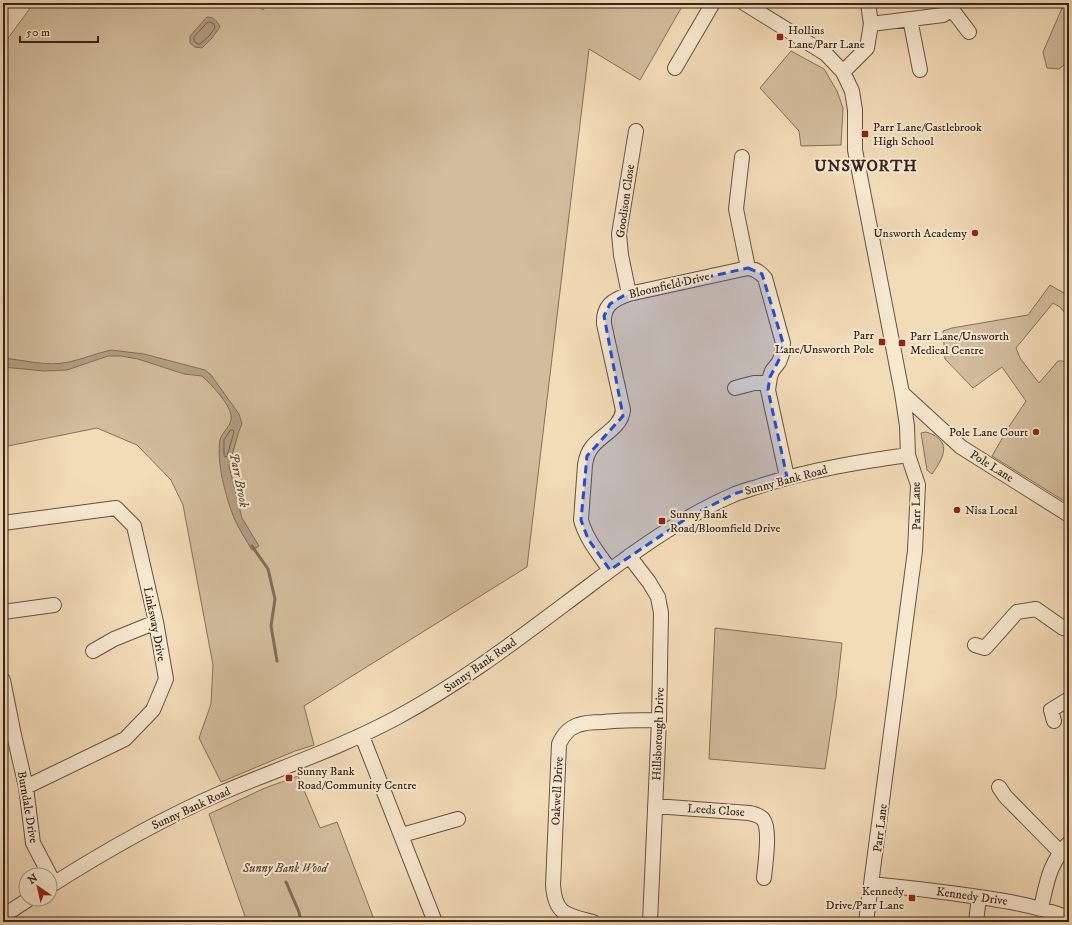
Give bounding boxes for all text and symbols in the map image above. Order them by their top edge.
scale bar [20,18,98,44]
place label: Hollins Lane/Parr Lane [788,23,865,52]
text: 50 m [26,25,50,40]
marker: Hollins Lane/Parr Lane [775,32,785,42]
place label: Parr Lane/Castlebrook High School [873,120,982,149]
marker: Parr Lane/Castlebrook High School [860,129,870,139]
district label: UNSWORTH [814,156,918,176]
street label: Goodison Close [613,163,638,239]
place label: Unsworth Academy [874,226,967,241]
marker: Unsworth Academy [970,228,980,238]
street label: Bloomfield Drive [627,269,711,302]
place label: Parr Lane/Unsworth Pole [775,328,875,357]
place label: Parr Lane/Unsworth Medical Centre [910,329,1010,358]
marker: Parr Lane/Unsworth Pole [877,337,887,347]
marker: Parr Lane/Unsworth Medical Centre [897,338,907,348]
place label: Pole Lane Court [949,425,1028,440]
marker: Pole Lane Court [1031,427,1041,437]
street label: Pole Lane [967,447,1016,486]
water label: Parr Brook [226,452,252,509]
street label: Sunny Bank Road [743,462,829,499]
street label: Parr Lane [909,482,924,530]
place label: Nisa Local [965,503,1018,518]
marker: Nisa Local [952,505,962,515]
place label: Sunny Bank Road/Bloomfield Drive [670,507,781,536]
marker: Sunny Bank Road/Bloomfield Drive [657,516,667,526]
street label: Linksway Drive [140,586,169,663]
street label: Sunny Bank Road [441,635,519,696]
street label: Hillsborough Drive [649,687,668,781]
street label: Oakwell Drive [548,756,567,826]
place label: Sunny Bank Road/Community Centre [297,764,417,793]
street label: Burndale Drive [14,770,41,844]
marker: Sunny Bank Road/Community Centre [284,773,294,783]
street label: Sunny Bank Road [149,784,233,833]
street label: Leeds Close [687,801,745,820]
street label: Parr Lane [870,803,891,853]
park label: Sunny Bank Wood [242,861,329,876]
north arrow [18,867,58,907]
text: N [25,871,41,888]
place label: Kennedy Drive/Parr Lane [826,884,904,913]
street label: Kennedy Drive [935,884,1008,909]
marker: Kennedy Drive/Parr Lane [907,893,917,903]

